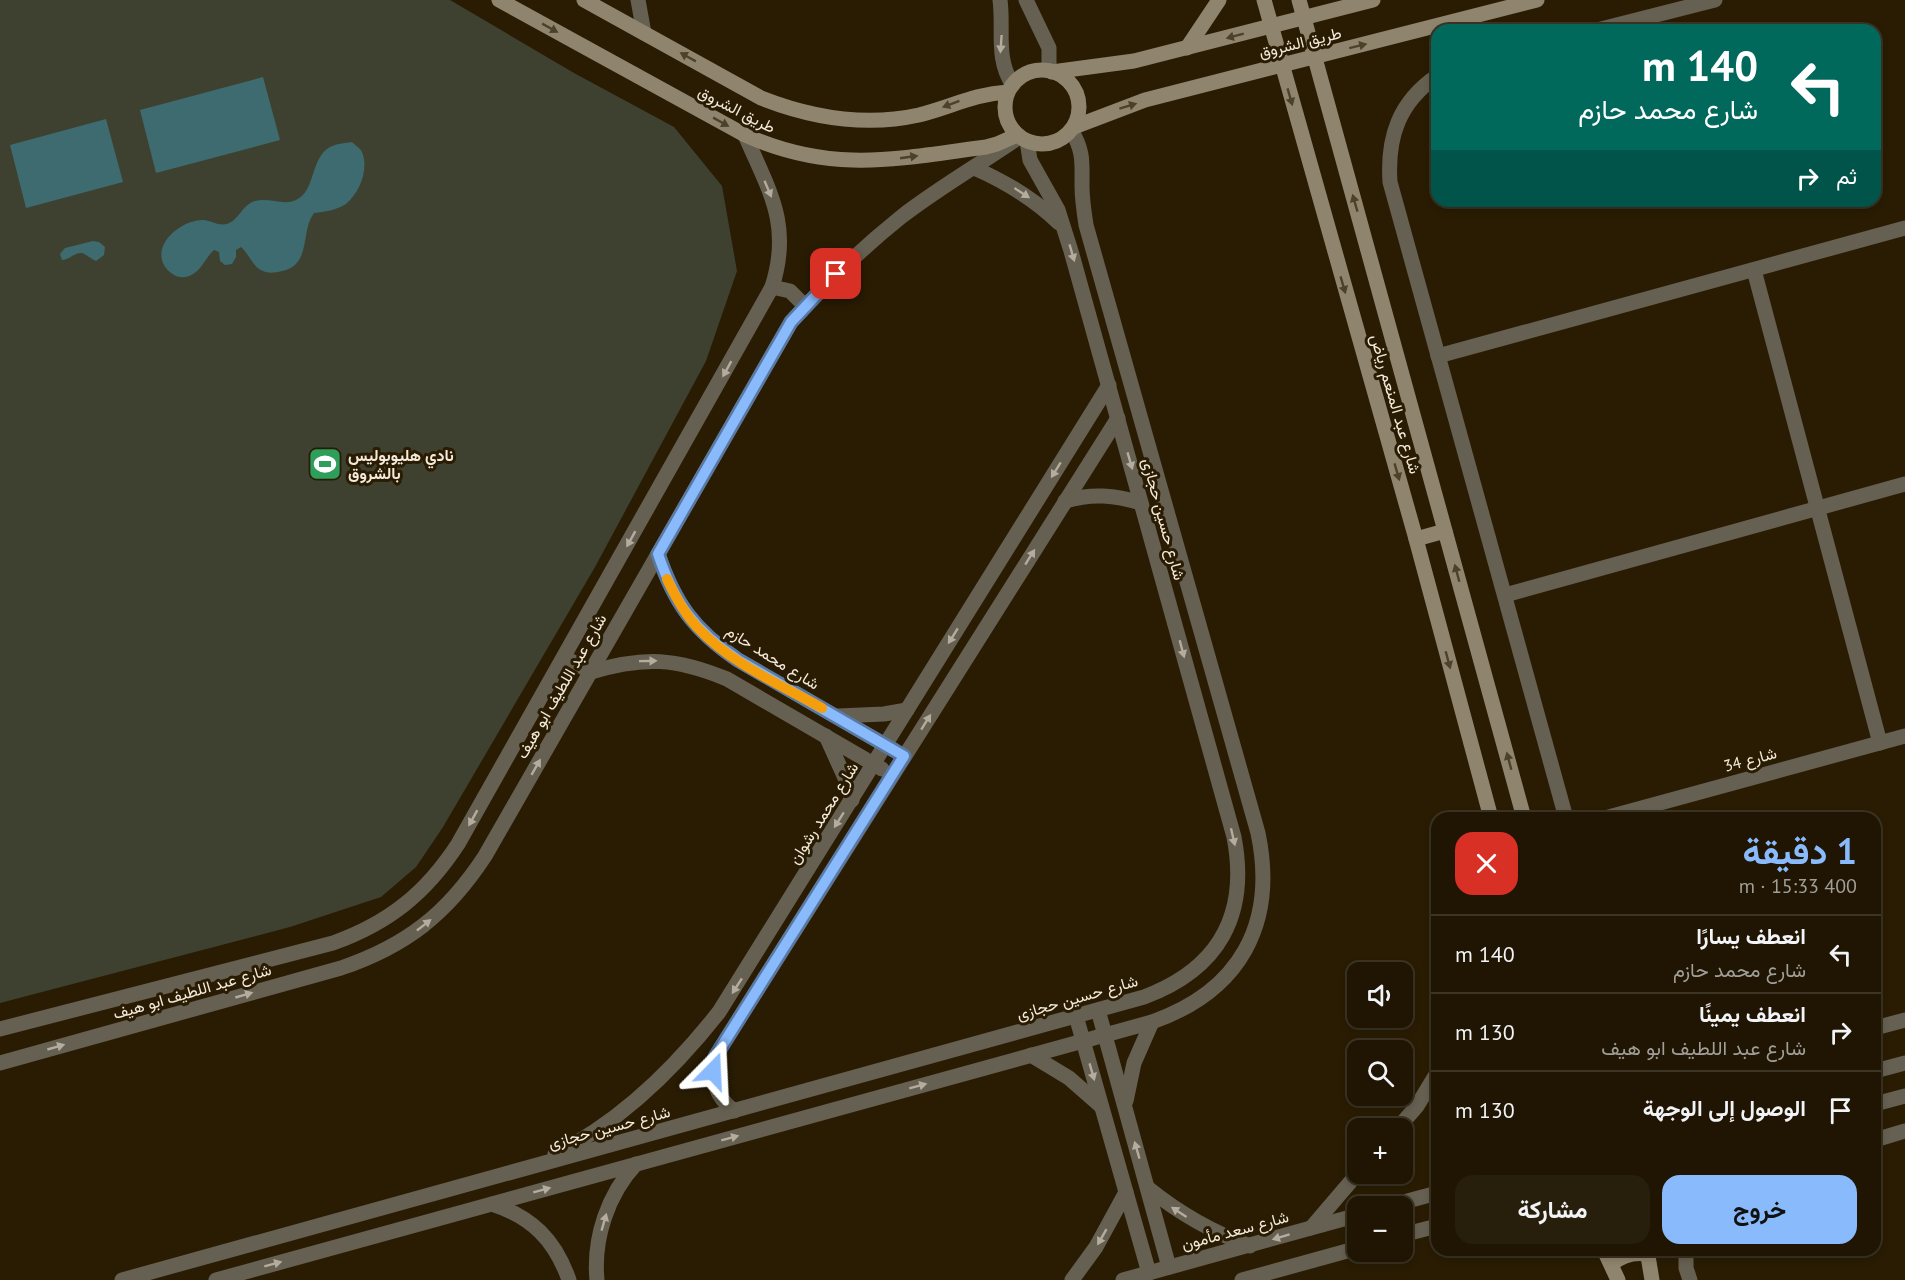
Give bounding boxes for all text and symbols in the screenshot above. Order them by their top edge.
street label: طريق الشروق [1257,22,1343,63]
one-way arrow [542,23,559,33]
one-way arrow [1225,31,1244,41]
one-way arrow [997,34,1006,53]
text: 140 m [1642,38,1758,93]
one-way arrow [1349,41,1367,50]
icon: left [1779,48,1857,126]
one-way arrow [679,52,696,62]
street label: طريق الشروق [695,81,779,138]
one-way arrow [1286,88,1296,106]
text: شارع محمد حازم [1578,92,1758,126]
one-way arrow [942,100,960,110]
one-way arrow [1119,100,1137,110]
one-way arrow [713,117,729,128]
one-way arrow [899,152,918,162]
icon: right [1791,162,1824,195]
text: ثم [1836,162,1857,190]
one-way arrow [764,180,773,198]
one-way arrow [1014,187,1030,198]
one-way arrow [1349,194,1359,212]
one-way arrow [1068,244,1077,262]
pin [810,248,861,299]
icon: arrive [819,257,852,290]
one-way arrow [1339,276,1349,294]
street label: شارع عبد المنعم رياض [1365,332,1425,477]
one-way arrow [721,361,732,377]
place label: نادي هليوبوليس بالشروق [348,445,454,484]
sports icon: نادي هليوبوليس بالشروق [307,446,343,482]
one-way arrow [1125,452,1135,470]
street label: شارع حسين حجازى [1136,456,1190,583]
one-way arrow [1050,462,1061,478]
one-way arrow [1392,463,1402,481]
one-way arrow [626,531,636,548]
one-way arrow [1024,549,1035,565]
one-way arrow [1452,564,1461,582]
street label: شارع عبد اللطيف ابو هيف [511,610,612,763]
street label: شارع محمد حازم [721,620,823,695]
one-way arrow [947,628,958,644]
one-way arrow [1177,640,1187,658]
one-way arrow [1444,651,1454,669]
one-way arrow [638,656,657,666]
one-way arrow [920,714,931,730]
street label: شارع 34 [1721,742,1779,778]
one-way arrow [1504,752,1513,770]
one-way arrow [531,758,541,775]
street label: شارع محمد رشوان [784,758,864,869]
one-way arrow [468,810,478,827]
one-way arrow [834,812,845,828]
text: 1 دقيقة [1743,827,1857,874]
one-way arrow [1229,828,1239,846]
button: close [1455,832,1518,895]
text: 400 m · 15:33 [1739,873,1857,899]
one-way arrow [417,920,432,932]
text: انعطف يسارًا [1696,922,1806,950]
icon: left [1824,938,1857,971]
text: 140 m [1455,940,1515,968]
text: شارع محمد حازم [1673,957,1806,983]
street label: شارع عبد اللطيف ابو هيف [110,959,274,1025]
map controls [1347,962,1413,1262]
button: sound [1347,962,1413,1028]
street label: شارع حسين حجازى [1014,970,1141,1026]
one-way arrow [731,977,743,993]
one-way arrow [235,990,253,999]
text: انعطف يمينًا [1699,1000,1806,1028]
icon: right [1824,1016,1857,1049]
text: 130 m [1455,1018,1515,1046]
text: شارع عبد اللطيف ابو هيف [1601,1035,1806,1061]
position arrow [681,1039,745,1103]
button: search [1347,1040,1413,1106]
one-way arrow [47,1042,65,1052]
one-way arrow [1088,1064,1097,1082]
one-way arrow [908,1081,927,1091]
text: الوصول إلى الوجهة [1643,1094,1806,1122]
icon: arrive [1824,1094,1857,1127]
text: 130 m [1455,1096,1515,1124]
street label: شارع حسين حجازى [546,1101,673,1155]
button: + [1347,1118,1413,1184]
one-way arrow [721,1133,739,1142]
one-way arrow [1132,1140,1141,1158]
button: مشاركة [1455,1175,1650,1244]
button: خروج [1662,1175,1857,1244]
one-way arrow [533,1185,551,1194]
button: − [1347,1196,1413,1262]
one-way arrow [1171,1206,1187,1218]
street label: شارع سعد مأمون [1179,1206,1291,1256]
one-way arrow [600,1213,609,1231]
one-way arrow [1096,1229,1107,1245]
one-way arrow [1272,1233,1290,1242]
one-way arrow [264,1259,282,1269]

